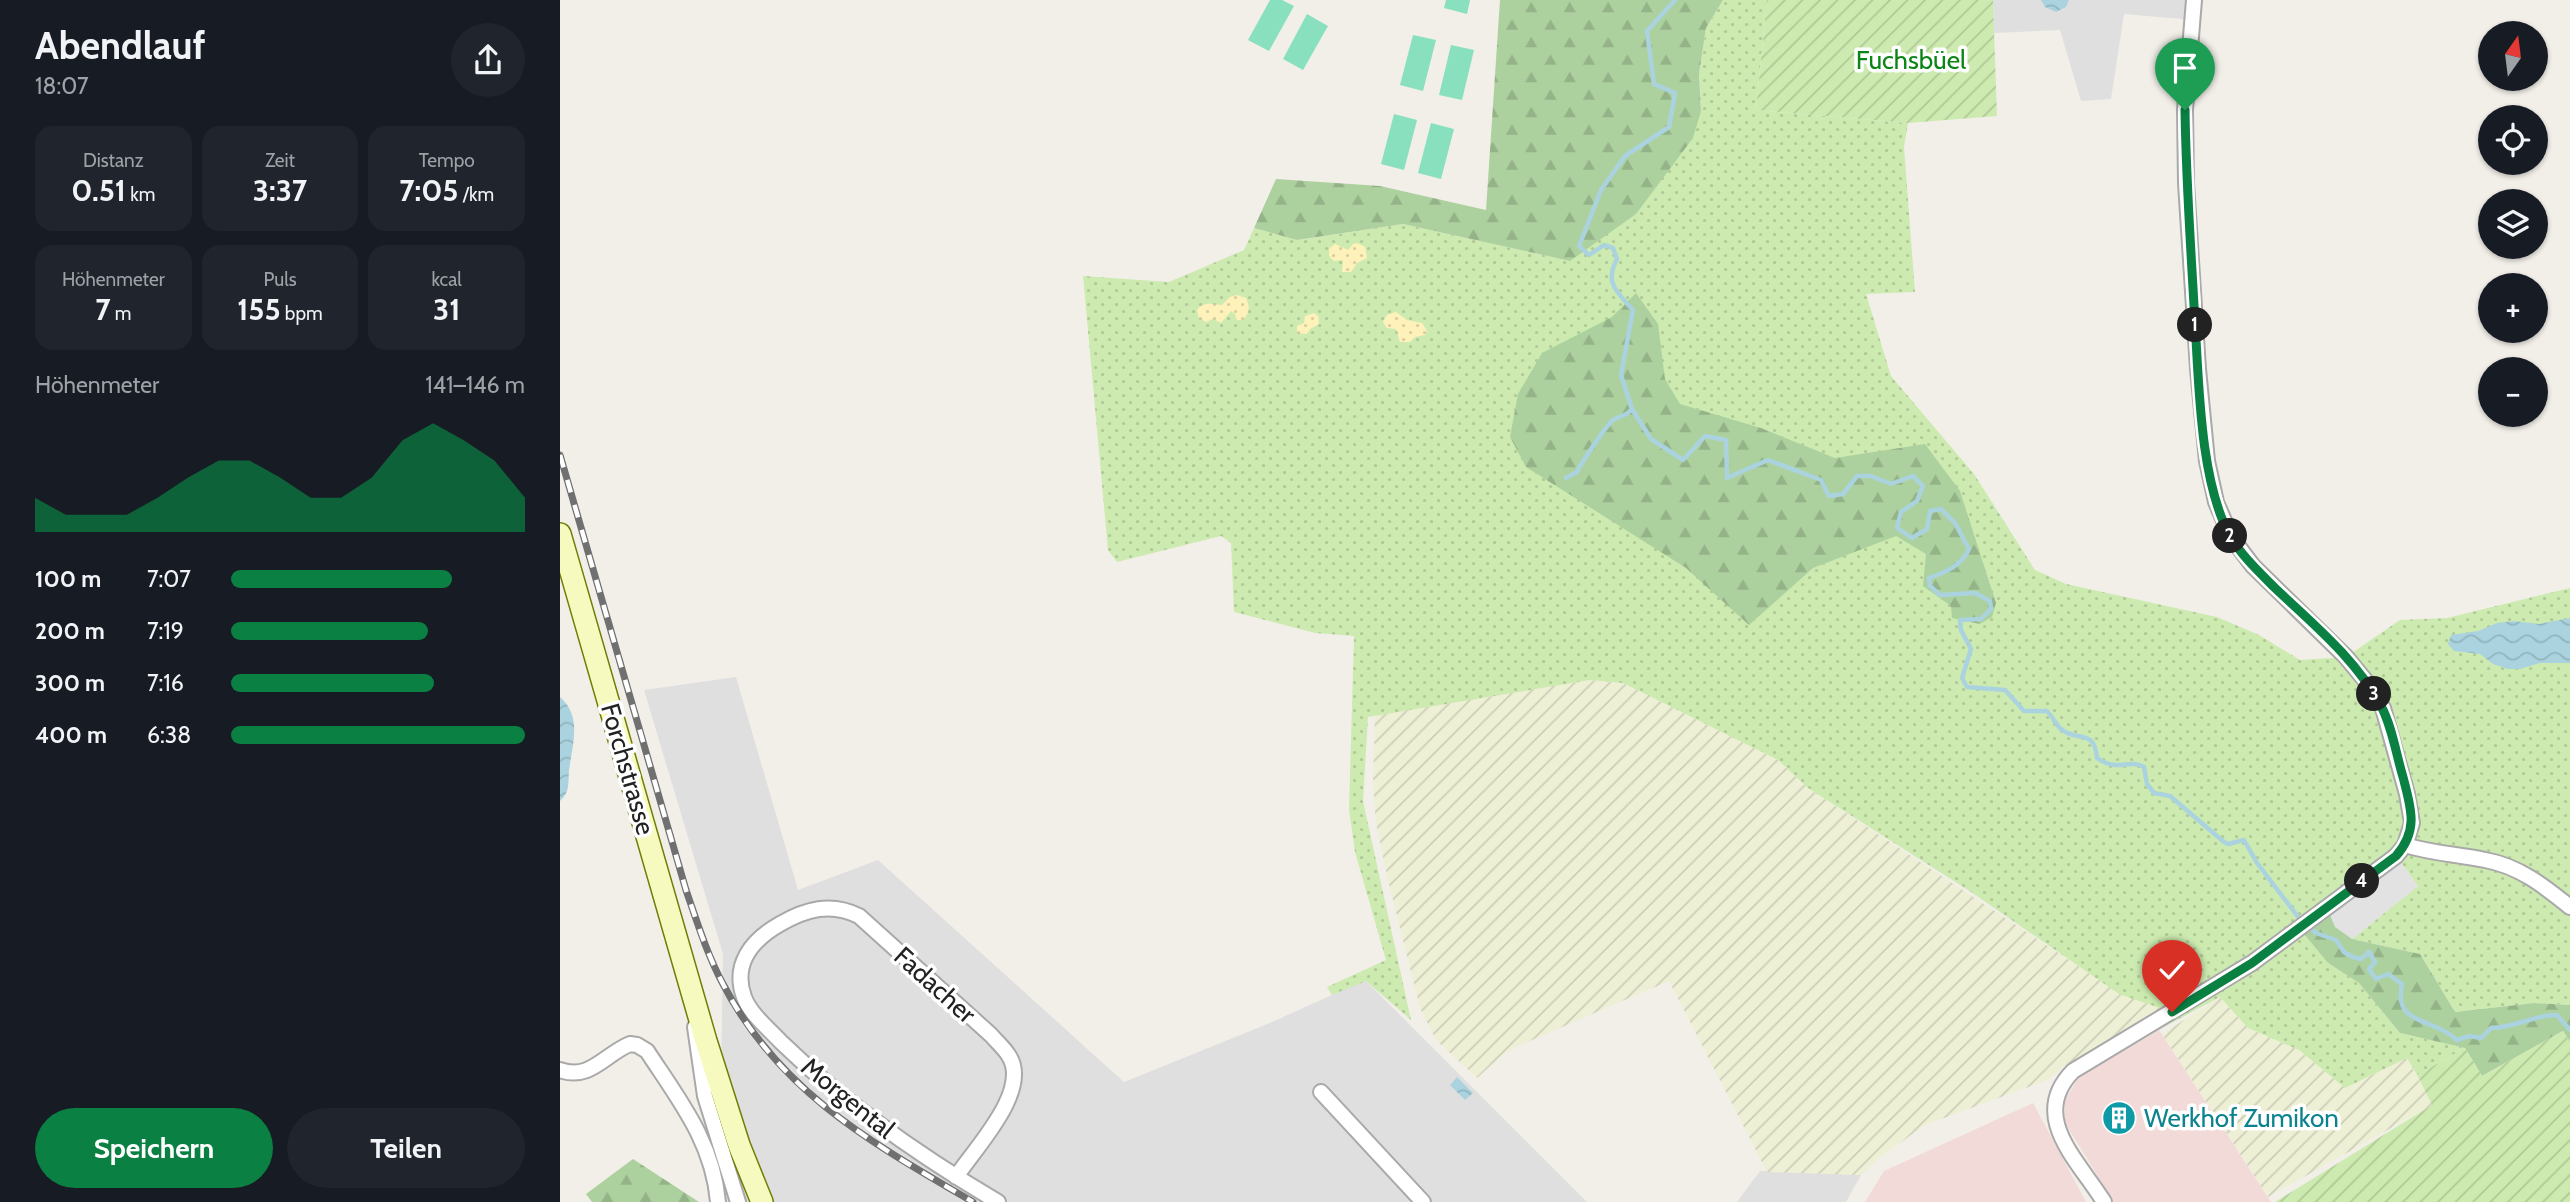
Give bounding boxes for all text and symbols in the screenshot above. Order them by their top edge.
north arrow [2478,21,2548,91]
map controls [2478,21,2548,427]
text: Abendlauf [35,22,205,69]
button: share [451,23,525,97]
pin [2155,38,2215,110]
park label: Fuchsbüel [1856,44,1966,76]
icon: arrive [2166,49,2204,87]
text: 18:07 [35,72,89,100]
button: locate [2478,105,2548,175]
text: Distanz [83,149,144,172]
text: Zeit [265,149,295,172]
text: Tempo [419,149,475,172]
text: 0.51 [71,172,126,209]
text: 3:37 [253,172,307,209]
text: 7:05 [399,172,459,209]
text: km [126,183,155,206]
text: /km [459,183,494,206]
button: layers [2478,189,2548,259]
text: Höhenmeter [62,268,165,291]
text: Puls [263,268,297,291]
text: kcal [432,268,462,291]
button: + [2478,273,2548,343]
text: 7 [95,291,111,328]
text: 155 [237,291,281,328]
text: 31 [433,291,460,328]
text: m [111,302,131,325]
text: bpm [281,302,323,325]
pin: 1 [2178,308,2212,342]
text: 1 [2191,313,2198,336]
button: − [2478,357,2548,427]
text: Höhenmeter [35,371,159,399]
text: 141–146 m [425,371,525,399]
pin: 2 [2212,518,2248,554]
text: 2 [2224,524,2235,547]
text: 100 m [35,565,101,593]
text: 7:07 [147,565,191,593]
text: 200 m [35,617,105,645]
text: 7:19 [147,617,184,645]
text: 300 m [35,669,105,697]
text: 7:16 [147,669,184,697]
pin: 3 [2357,676,2392,712]
text: 3 [2368,682,2379,705]
street label: Forchstrasse [594,700,662,838]
text: 400 m [35,721,107,749]
text: 6:38 [147,721,191,749]
pin: 4 [2344,864,2380,898]
text: 4 [2356,869,2367,892]
street label: Fadacher [888,940,983,1031]
pin [2142,940,2202,1012]
icon: check [2153,951,2191,989]
street label: Morgental [795,1051,901,1145]
building icon: Werkhof Zumikon [2100,1099,2138,1137]
place label: Werkhof Zumikon [2144,1102,2339,1134]
button: Speichern [35,1108,273,1188]
button: Teilen [287,1108,525,1188]

